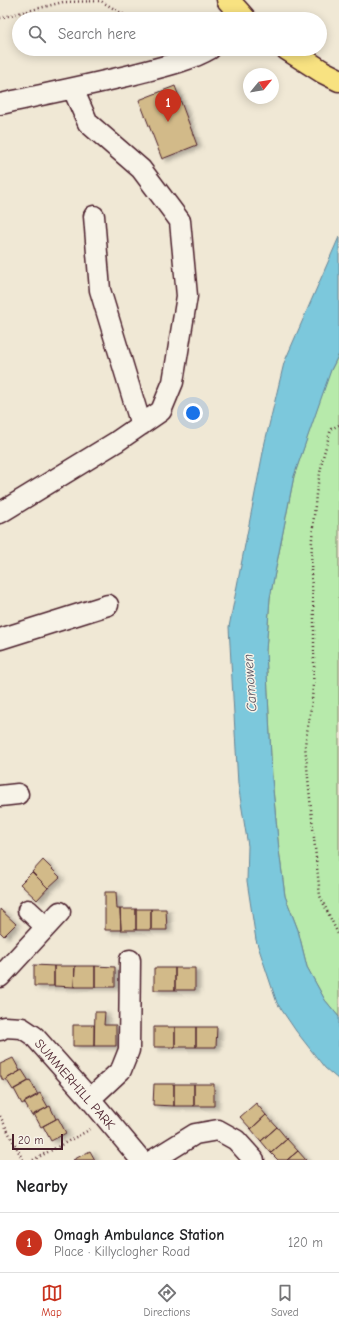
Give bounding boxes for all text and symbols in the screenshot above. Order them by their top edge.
search box [12,12,327,56]
icon: search [26,23,48,45]
text: Search here [58,25,136,43]
north arrow [243,68,279,104]
pin: 1 [155,89,181,122]
your location [183,403,203,423]
water label: Camowen [239,653,260,712]
street label: SUMMERHILL PARK [32,1036,119,1133]
scale bar [12,1132,63,1151]
text: 20 m [18,1134,43,1147]
text: Nearby [16,1177,67,1196]
text: Omagh Ambulance Station [54,1226,224,1244]
text: 1 [26,1235,32,1250]
text: 120 m [288,1235,323,1250]
text: Place · Killyclogher Road [54,1244,190,1259]
tab: Map [41,1282,63,1319]
tab: Directions [144,1282,190,1319]
tab: Saved [271,1282,298,1319]

